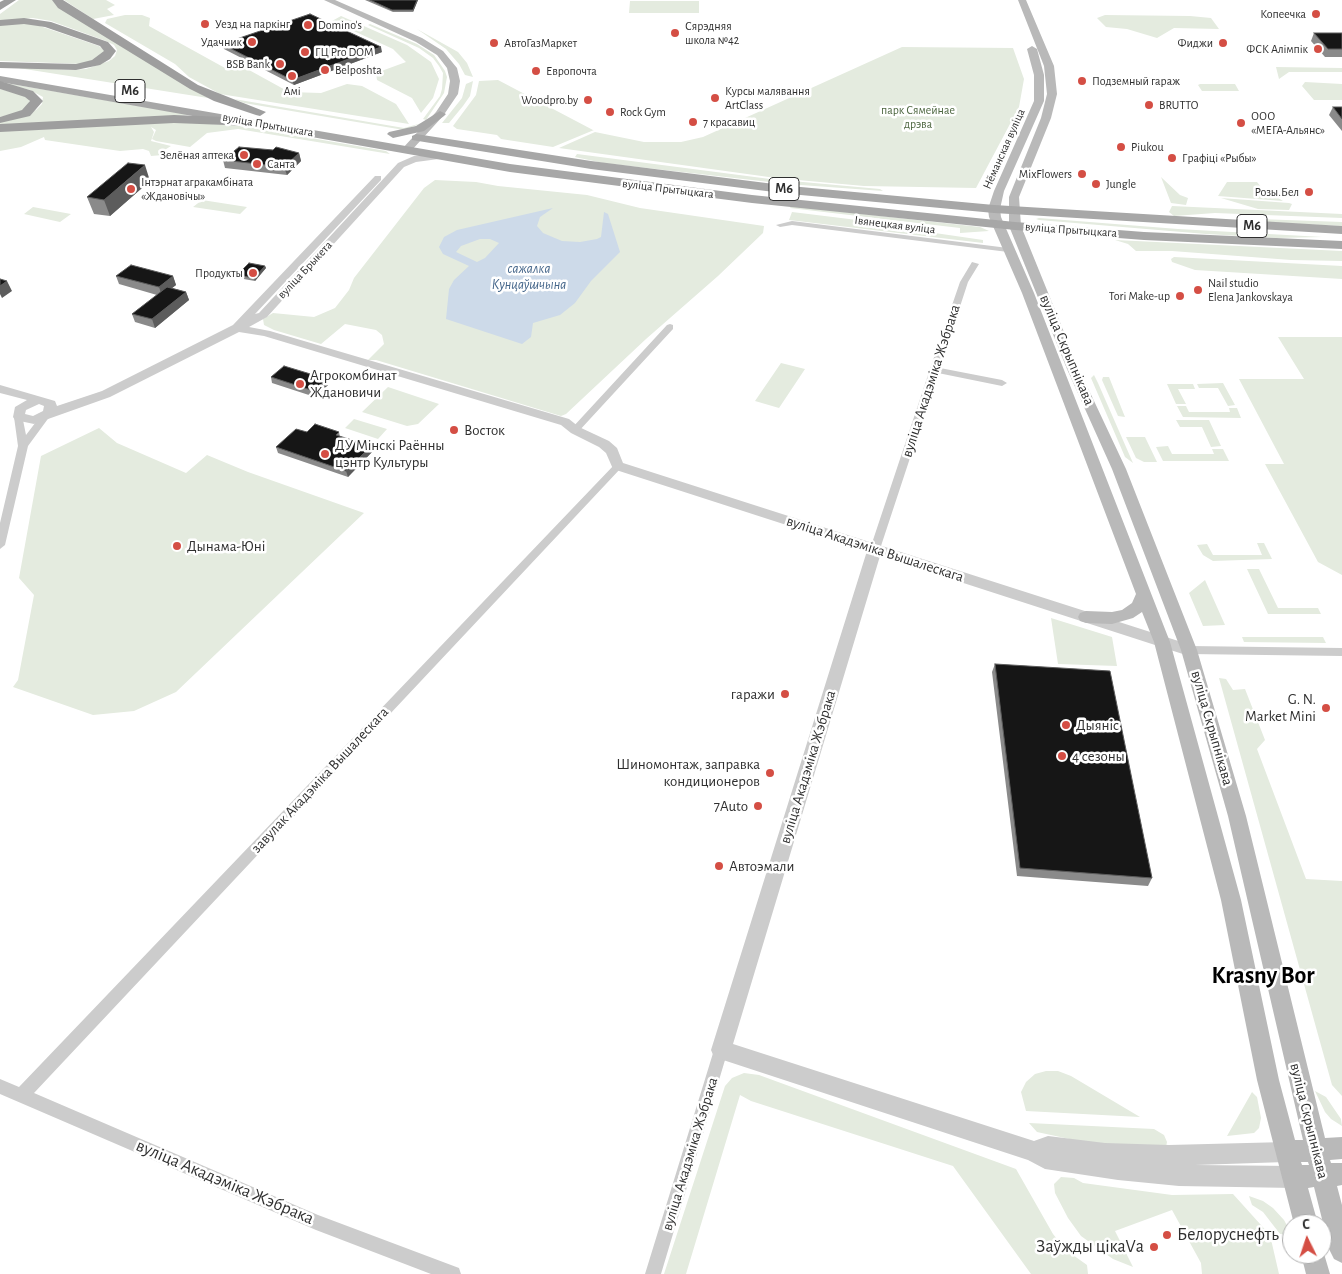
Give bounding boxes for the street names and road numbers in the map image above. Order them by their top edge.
road number: М6 [115,80,145,102]
street label: Нёманская вуліца [980,107,1028,191]
street label: вуліца Прытыцкага [221,110,315,140]
street label: вуліца Прытыцкага [621,176,715,202]
road number: М6 [769,178,799,200]
street label: Івянецкая вуліца [854,213,936,237]
road number: М6 [1237,215,1267,238]
street label: вуліца Прытыцкага [1025,220,1117,240]
street label: вуліца Брыкета [275,238,335,302]
street label: вуліца Скрыпнікава [1036,292,1098,408]
street label: вуліца Акадэміка Жэбрака [898,302,964,460]
street label: вуліца Акадэміка Вышалескага [784,512,966,586]
street label: вуліца Скрыпнікава [1187,669,1237,787]
street label: вуліца Акадэміка Жэбрака [776,688,840,846]
street label: завулак Акадэміка Вышалескага [247,703,393,857]
street label: вуліца Скрыпнікава [1286,1061,1332,1181]
street label: вуліца Акадэміка Жэбрака [658,1075,722,1233]
street label: вуліца Акадэміка Жэбрака [133,1135,317,1229]

